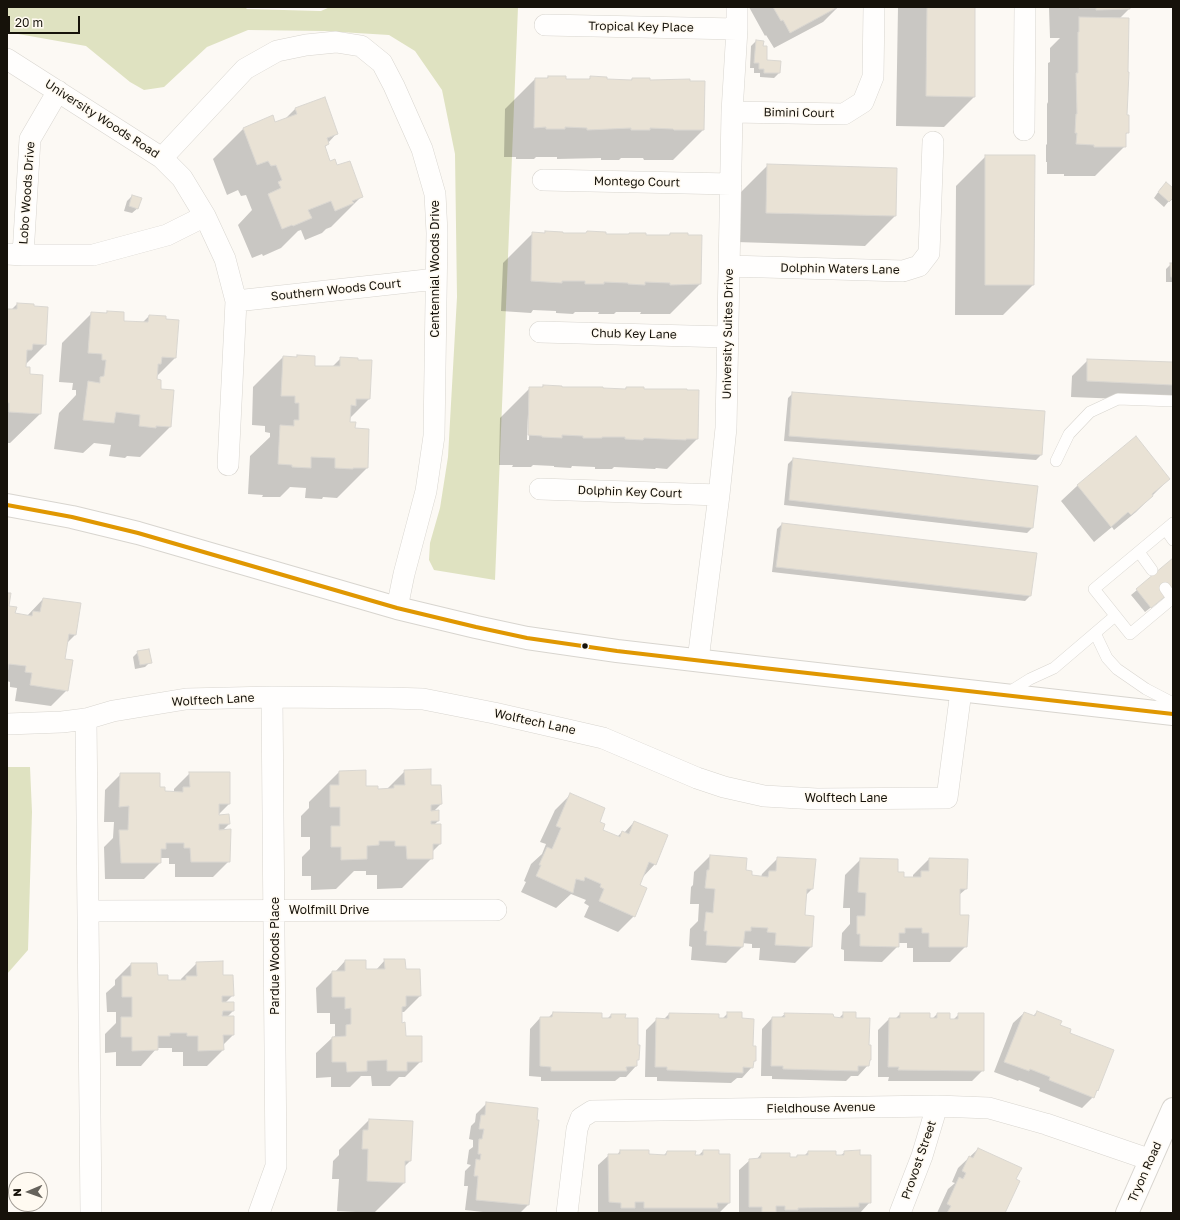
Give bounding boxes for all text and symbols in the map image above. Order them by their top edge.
scale bar [10,8,82,34]
text: 20 m [15,15,43,30]
street label: Tropical Key Place [588,19,694,35]
street label: University Woods Road [42,77,162,161]
street label: Bimini Court [763,105,835,121]
street label: Lobo Woods Drive [16,141,38,245]
street label: Montego Court [594,174,680,190]
street label: Centennial Woods Drive [428,200,442,338]
street label: Dolphin Waters Lane [780,261,900,277]
street label: University Suites Drive [720,268,736,400]
street label: Southern Woods Court [270,276,402,304]
street label: Chub Key Lane [591,326,677,342]
street label: Dolphin Key Court [577,483,683,501]
unlabelled marker [580,641,590,651]
street label: Wolftech Lane [171,691,255,709]
street label: Wolftech Lane [493,706,577,738]
street label: Wolftech Lane [804,791,888,805]
street label: Pardue Woods Place [268,897,282,1015]
street label: Wolfmill Drive [289,903,369,917]
street label: Fieldhouse Avenue [766,1100,876,1116]
street label: Provost Street [899,1119,939,1201]
street label: Tryon Road [1125,1139,1165,1205]
north arrow [8,1172,48,1212]
text: N [10,1188,23,1197]

